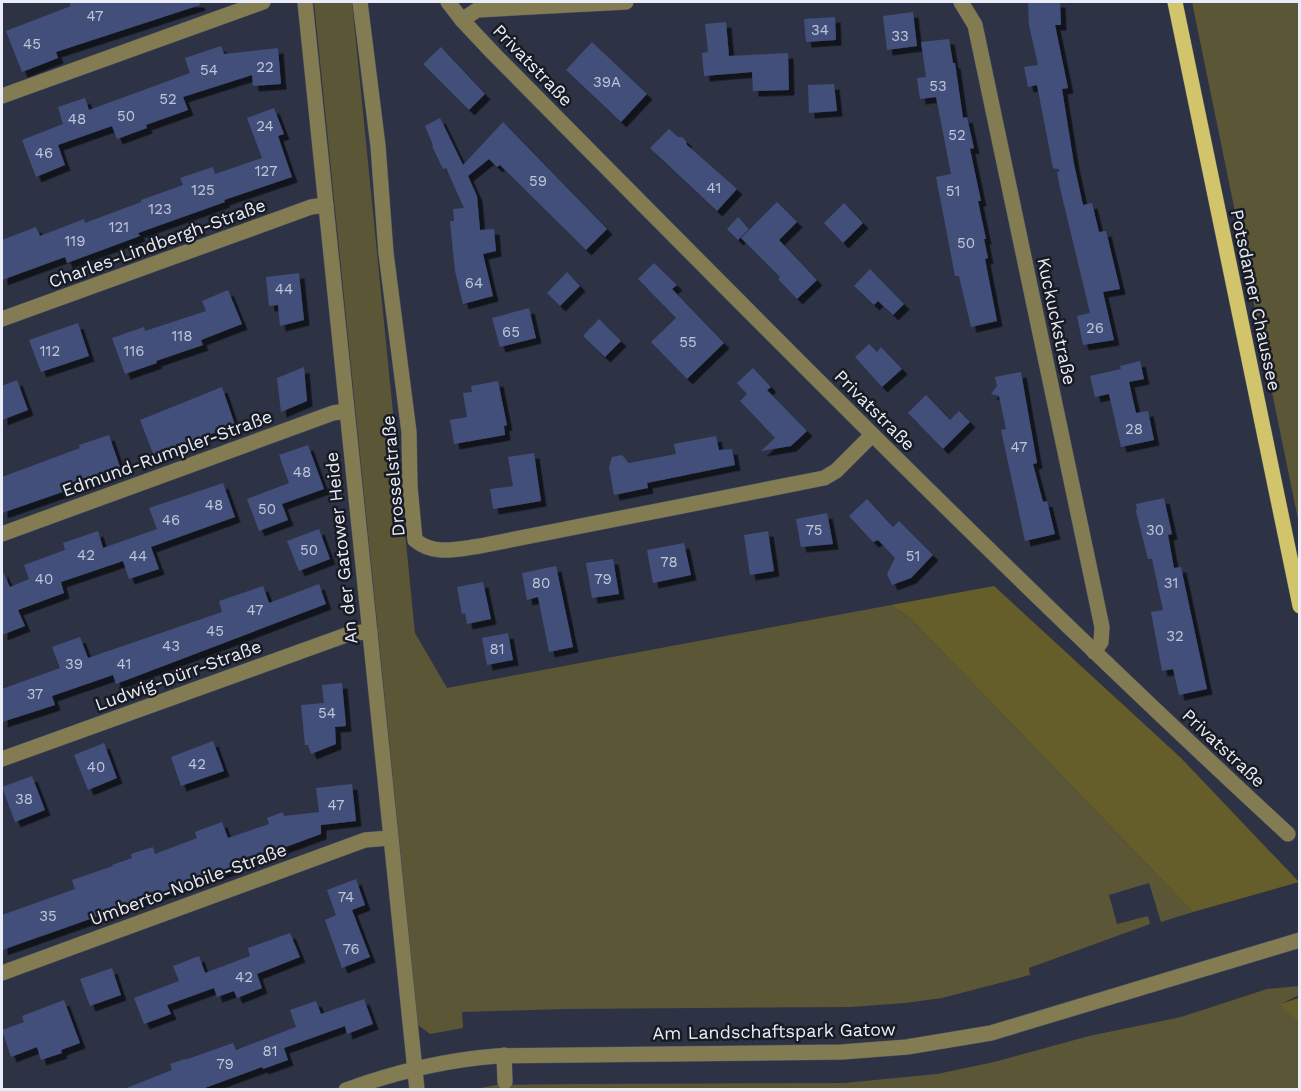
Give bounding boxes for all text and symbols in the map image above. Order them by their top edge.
house number: 47 [87,7,103,25]
street label: Privatstraße [489,20,577,110]
house number: 34 [811,21,829,39]
house number: 33 [891,27,909,45]
house number: 45 [23,35,41,53]
house number: 22 [256,58,274,76]
house number: 54 [200,61,218,79]
house number: 39A [593,73,621,91]
house number: 53 [929,77,947,95]
house number: 52 [159,90,177,108]
house number: 50 [117,107,135,125]
house number: 48 [68,110,86,128]
house number: 24 [256,117,274,135]
house number: 52 [948,126,966,144]
house number: 46 [35,144,53,162]
house number: 127 [255,162,277,180]
house number: 59 [529,172,547,190]
house number: 41 [707,179,721,197]
house number: 125 [191,181,215,199]
house number: 51 [946,182,960,200]
street label: Charles-Lindbergh-Straße [46,194,268,292]
house number: 123 [148,200,172,218]
street label: Potsdamer Chaussee [1226,207,1286,393]
house number: 121 [109,218,129,236]
house number: 119 [65,232,85,250]
house number: 50 [957,234,975,252]
street label: Kuckuckstraße [1033,255,1081,387]
house number: 64 [465,274,483,292]
house number: 44 [275,280,293,298]
house number: 26 [1086,319,1104,337]
house number: 65 [502,323,520,341]
house number: 118 [172,327,192,345]
house number: 55 [679,333,697,351]
house number: 112 [40,342,60,360]
house number: 116 [124,342,144,360]
street label: Privatstraße [830,365,920,455]
street label: Edmund-Rumpler-Straße [59,405,275,501]
street label: Drosselstraße [377,415,409,537]
house number: 28 [1125,420,1143,438]
house number: 47 [1011,438,1027,456]
street label: An der Gatower Heide [320,451,362,645]
house number: 48 [293,463,311,481]
house number: 48 [205,496,223,514]
house number: 50 [258,500,276,518]
house number: 46 [162,511,180,529]
house number: 75 [805,521,823,539]
house number: 30 [1146,521,1164,539]
house number: 50 [300,541,318,559]
house number: 42 [77,546,95,564]
house number: 44 [129,547,147,565]
house number: 51 [906,547,920,565]
house number: 78 [660,553,678,571]
house number: 40 [35,570,53,588]
house number: 79 [594,570,612,588]
house number: 80 [532,574,550,592]
house number: 31 [1164,574,1178,592]
house number: 47 [247,601,263,619]
house number: 45 [206,622,224,640]
house number: 32 [1166,627,1184,645]
street label: Ludwig-Dürr-Straße [92,635,264,715]
house number: 43 [162,637,180,655]
house number: 81 [489,640,505,658]
house number: 39 [65,655,83,673]
house number: 41 [117,655,131,673]
house number: 37 [27,685,43,703]
house number: 54 [318,704,336,722]
street label: Privatstraße [1178,704,1270,792]
house number: 42 [188,755,206,773]
house number: 40 [87,758,105,776]
house number: 38 [15,790,33,808]
house number: 47 [328,796,344,814]
street label: Umberto-Nobile-Straße [87,839,289,929]
house number: 74 [338,888,354,906]
house number: 35 [39,907,57,925]
house number: 76 [342,940,360,958]
house number: 42 [235,968,253,986]
street label: Am Landschaftspark Gatow [652,1018,896,1044]
house number: 81 [262,1042,278,1060]
house number: 79 [216,1055,234,1073]

